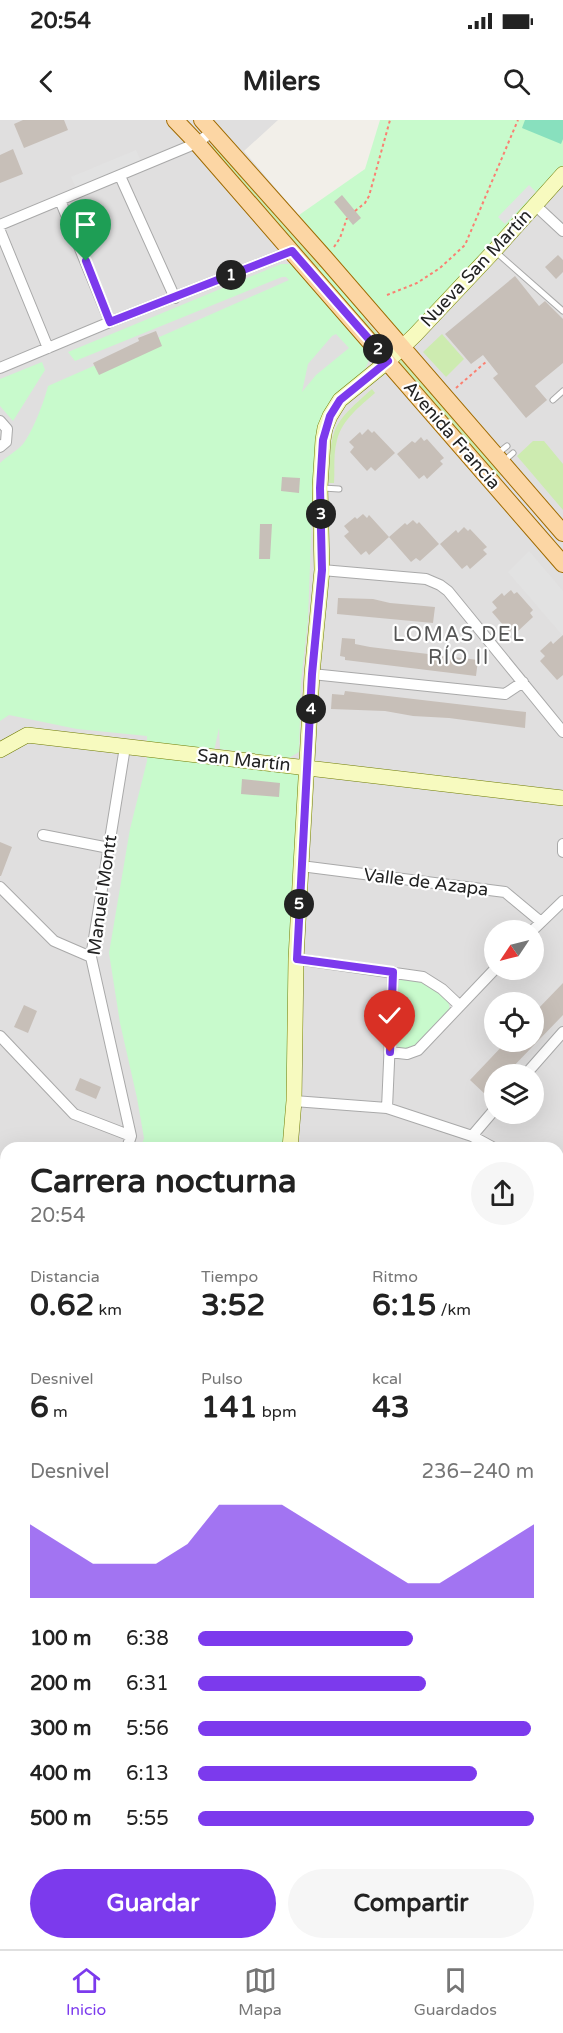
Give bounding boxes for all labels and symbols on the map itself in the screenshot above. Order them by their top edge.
pin [60,199,111,261]
street label: Nueva San Martín [416,205,536,331]
pin: 1 [216,260,246,290]
pin: 2 [363,334,393,364]
street label: Avenida Francia [399,376,505,494]
pin: 3 [306,499,336,529]
district label: LOMAS DEL RÍO II [393,623,525,670]
pin: 4 [296,694,326,724]
street label: San Martín [196,744,292,776]
street label: Manuel Montt [83,833,121,957]
street label: Valle de Azapa [362,863,490,901]
pin: 5 [284,889,314,919]
north arrow [484,920,544,980]
pin [364,990,415,1052]

